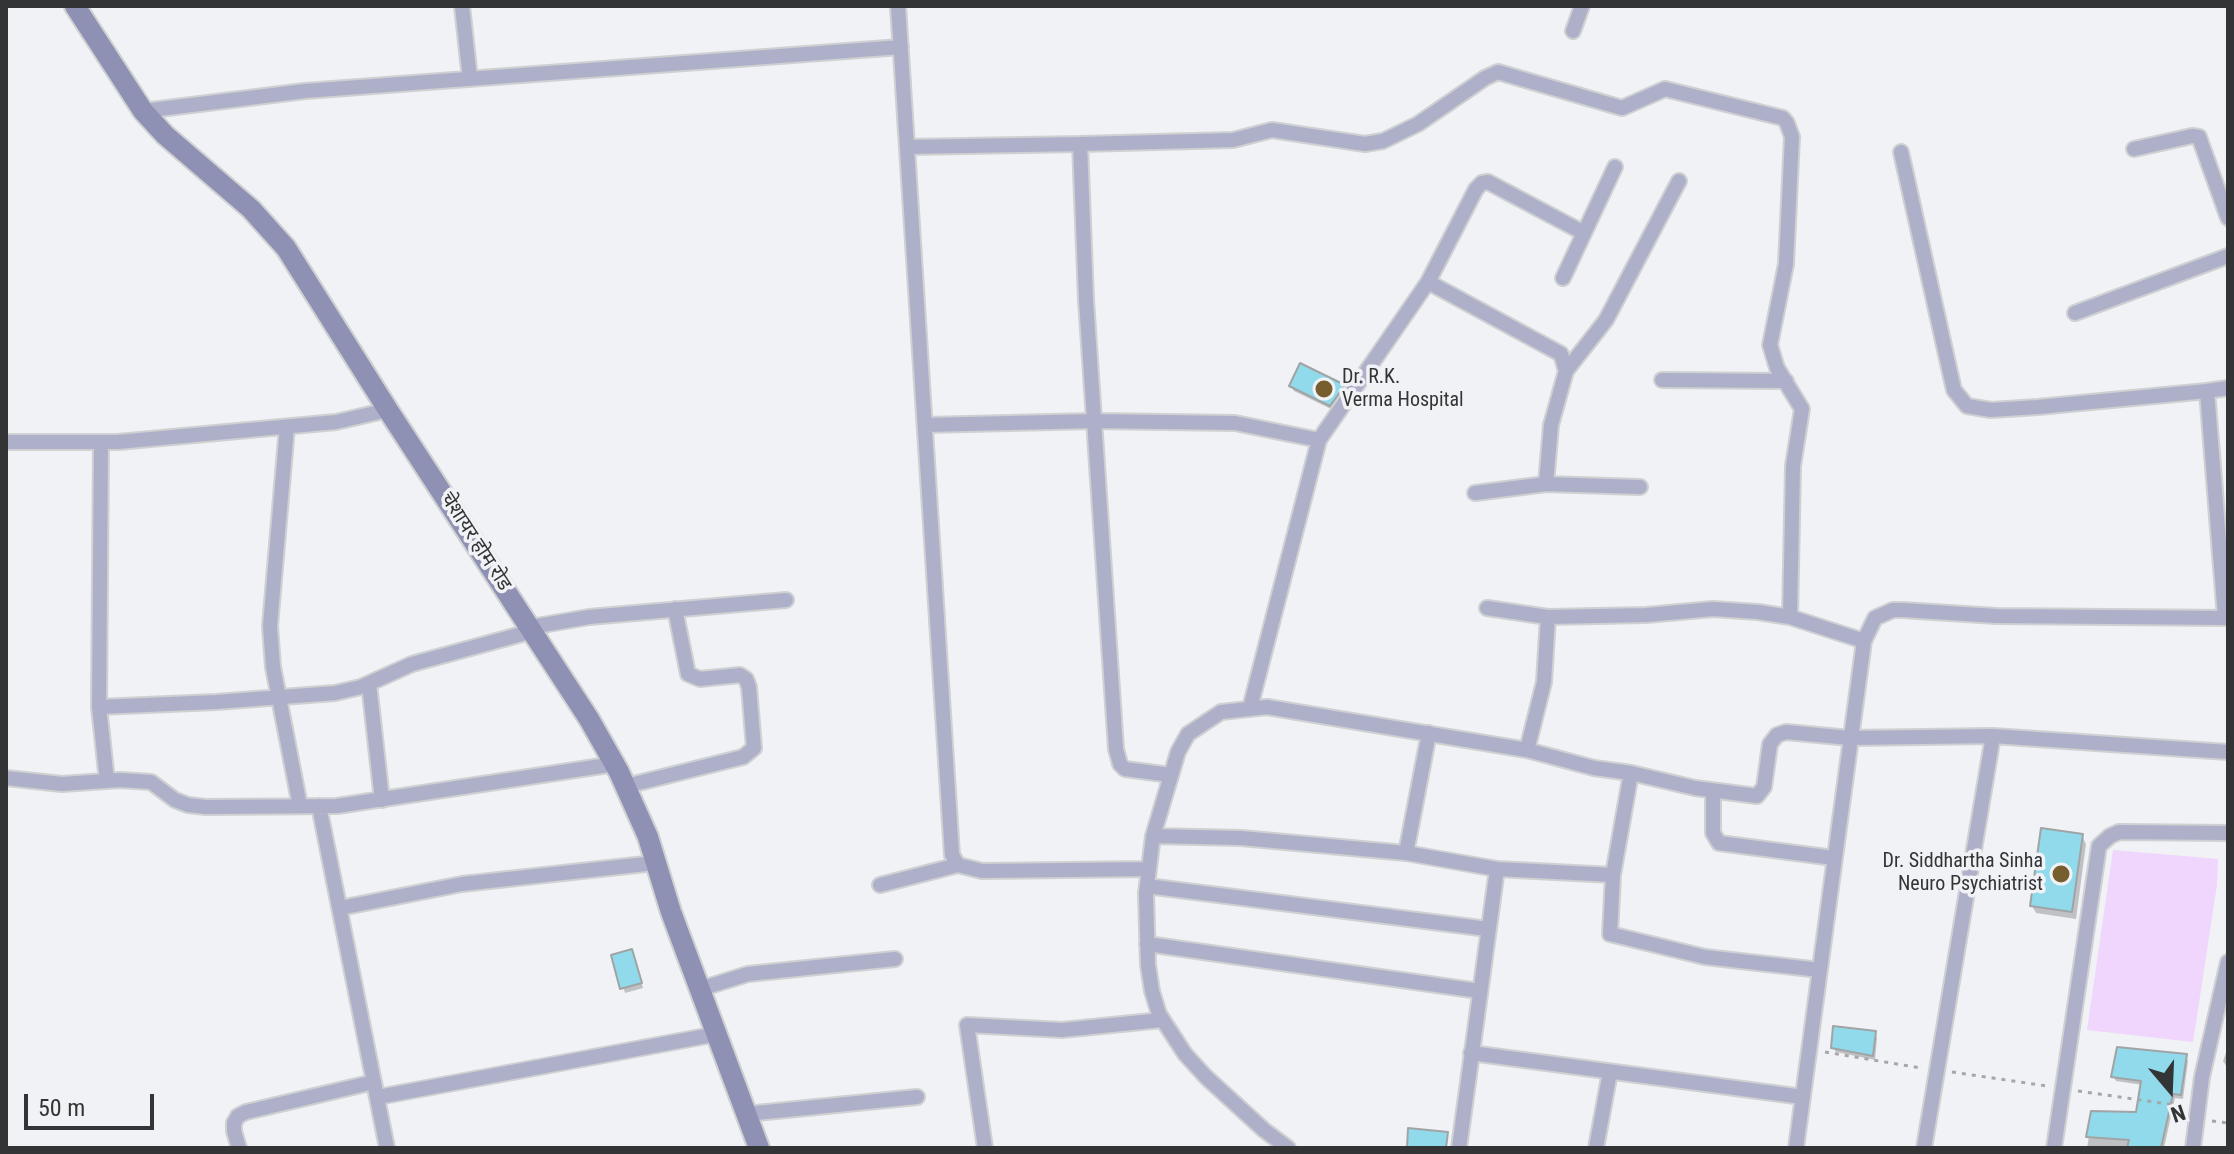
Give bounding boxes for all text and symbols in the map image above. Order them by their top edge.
place label: Dr. R.K. Verma Hospital [1342,366,1464,413]
marker: Dr. R.K. Verma Hospital [1313,378,1335,400]
street label: चेशायर होम रोड [434,488,516,596]
place label: Dr. Siddhartha Sinha Neuro Psychiatrist [1883,850,2043,897]
marker: Dr. Siddhartha Sinha Neuro Psychiatrist [2050,863,2072,885]
north arrow [2130,1050,2210,1130]
scale bar [28,1078,158,1128]
text: 50 m [38,1094,85,1122]
text: N [2168,1099,2188,1127]

